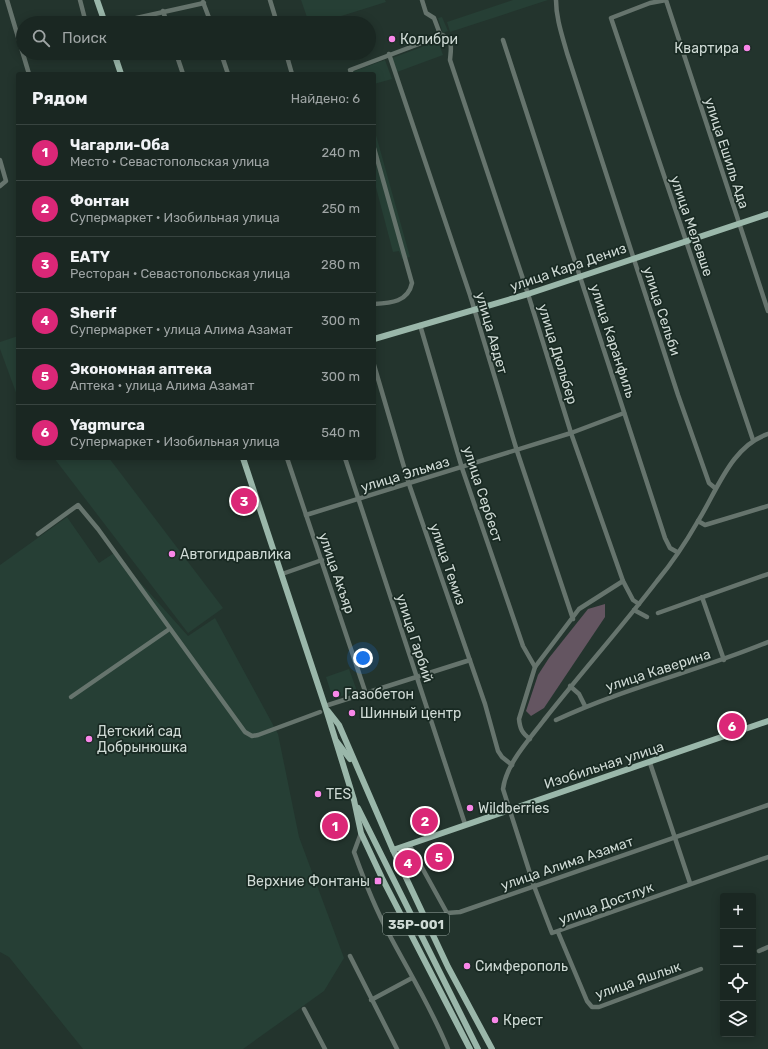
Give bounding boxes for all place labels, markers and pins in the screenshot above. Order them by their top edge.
place label: Колибри [400,31,458,48]
marker: Колибри [387,34,397,44]
place label: Квартира [674,40,739,57]
marker: Квартира [742,43,752,53]
pin: 3 [231,486,257,516]
place label: Автогидравлика [180,546,291,563]
marker: Автогидравлика [167,549,177,559]
place label: Газобетон [344,686,414,703]
marker: Газобетон [331,689,341,699]
place label: Шинный центр [360,705,461,722]
marker: Шинный центр [347,708,357,718]
pin: 6 [719,711,745,741]
place label: Детский сад Добрынюшка [97,723,187,756]
marker: Детский сад Добрынюшка [84,734,94,744]
place label: TES [326,786,352,803]
marker: TES [313,789,323,799]
place label: Wildberries [478,800,550,817]
marker: Wildberries [465,803,475,813]
pin: 2 [412,806,438,836]
pin: 1 [322,811,348,841]
pin: 5 [426,842,452,872]
pin: 4 [395,848,421,878]
place label: Верхние Фонтаны [247,873,370,890]
marker: Верхние Фонтаны [373,876,383,886]
place label: Симферополь [475,958,568,975]
marker: Симферополь [462,961,472,971]
place label: Крест [503,1012,543,1029]
marker: Крест [490,1015,500,1025]

